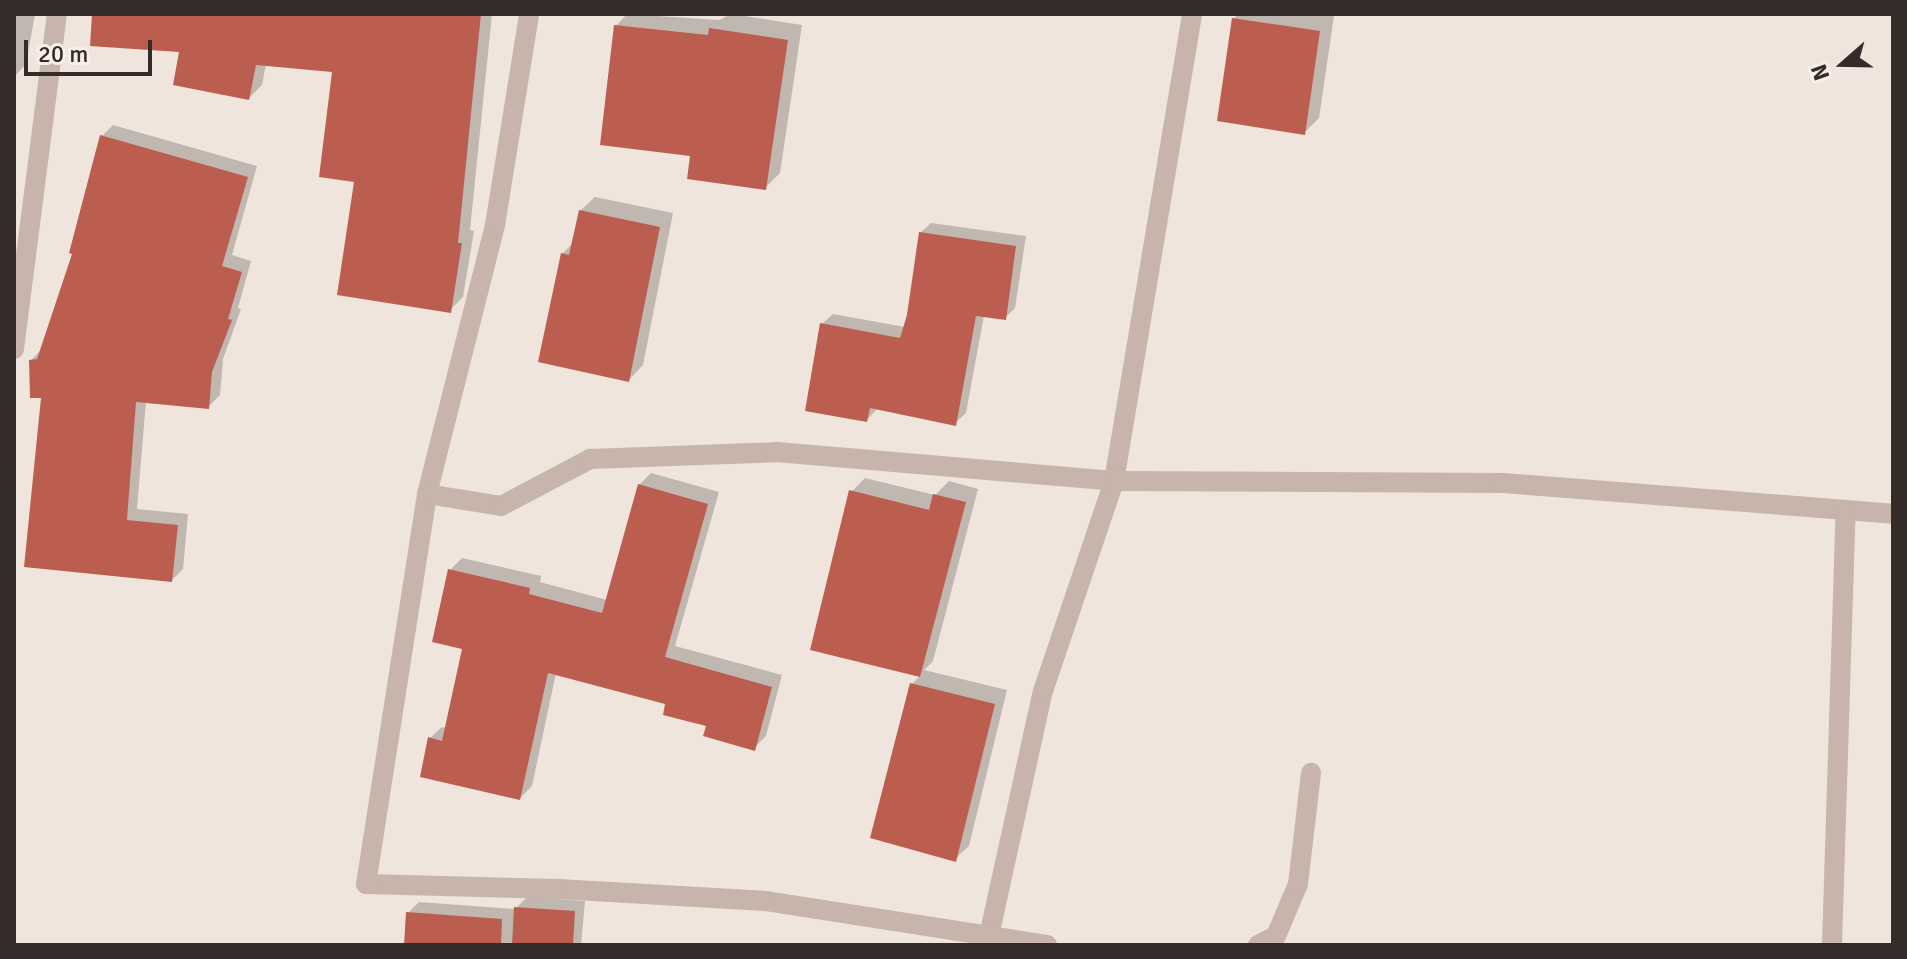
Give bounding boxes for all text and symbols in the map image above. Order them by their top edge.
scale bar [28,24,156,74]
north arrow [1803,24,1883,104]
text: 20 m [38,39,88,69]
text: N [1805,61,1835,84]

